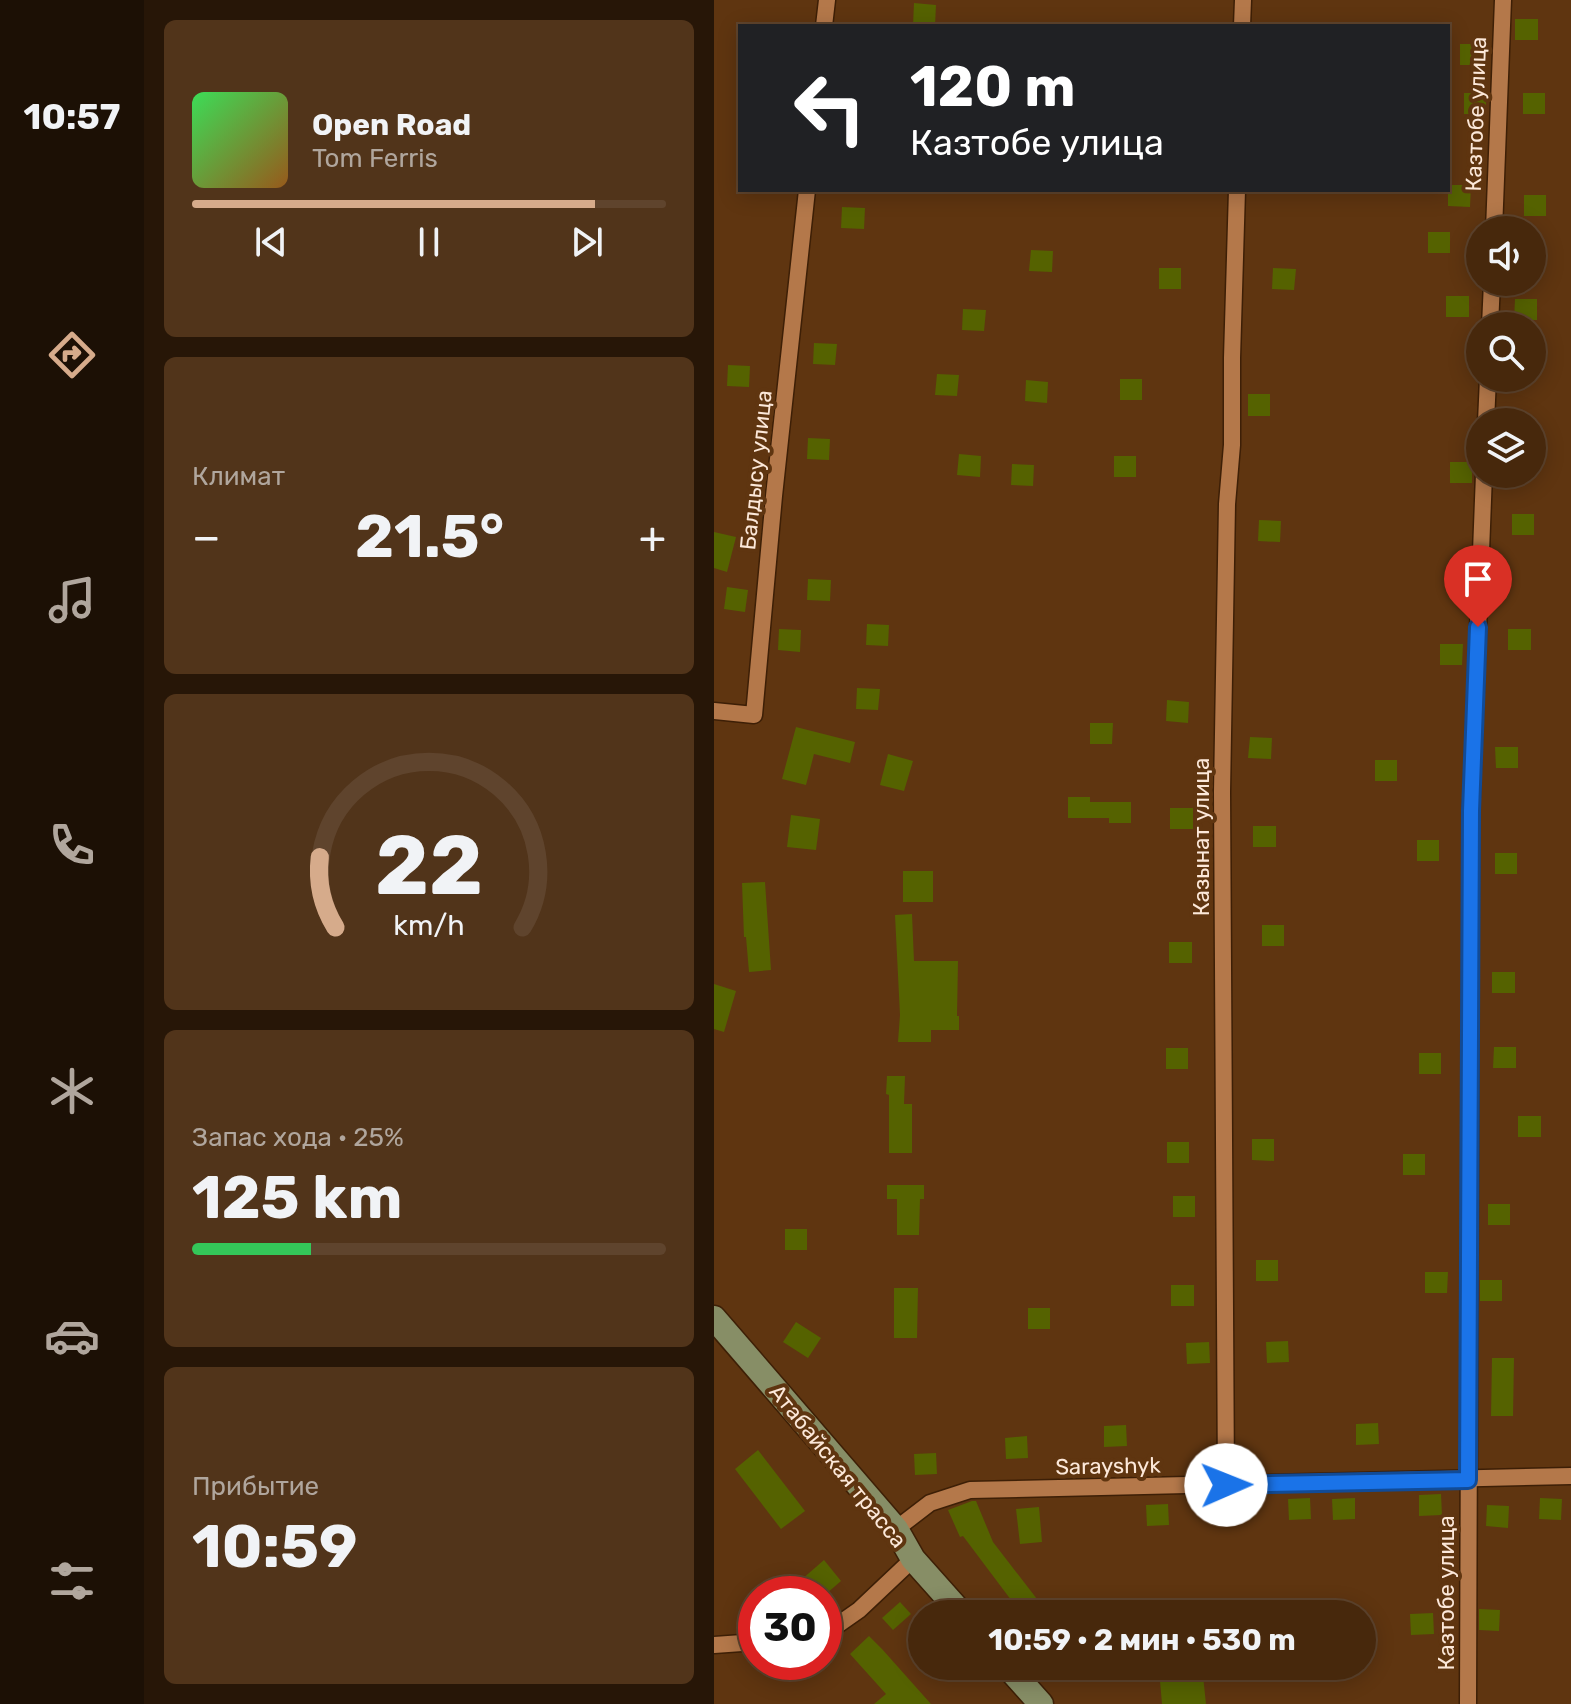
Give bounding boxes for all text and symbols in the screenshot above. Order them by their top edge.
street label: Казтобе улица [1460,36,1492,192]
text: 120 m [910,54,1076,120]
icon: left [778,56,882,160]
text: 10:57 [24,95,120,138]
text: Open Road [312,107,471,143]
text: Казтобе улица [910,121,1164,164]
text: Tom Ferris [312,143,438,174]
map controls [1466,216,1546,488]
button: sound [1466,216,1546,296]
icon: previous [249,220,293,264]
icon: pause [407,220,451,264]
icon: next [565,220,609,264]
button: search [1466,312,1546,392]
icon: directions [44,327,100,383]
street label: Балдысу улица [734,389,778,551]
button: layers [1466,408,1546,488]
text: Климат [192,461,285,492]
text: 21.5° [355,501,504,572]
text: − [192,511,221,563]
text: + [639,511,666,563]
pin [1444,545,1512,627]
icon: arrive [1456,557,1500,601]
icon: music [44,572,100,628]
street label: Казынат улица [1188,758,1215,916]
text: 22 [375,816,483,915]
icon: phone [44,817,100,873]
text: km/h [393,908,465,942]
icon: climate [44,1063,100,1119]
text: Запас хода · 25% [192,1122,404,1153]
text: 125 km [192,1162,402,1233]
icon: car [44,1308,100,1364]
street label: Атабайская трасса [764,1379,912,1553]
position arrow [1184,1443,1268,1527]
street label: Sarayshyk [1055,1452,1162,1480]
text: Прибытие [192,1471,319,1502]
text: 10:59 [192,1511,357,1582]
street label: Казтобе улица [1433,1515,1460,1671]
icon: filters [44,1553,100,1609]
speed limit sign: 30 [738,1576,842,1680]
text: 10:59 · 2 мин · 530 m [988,1622,1296,1658]

